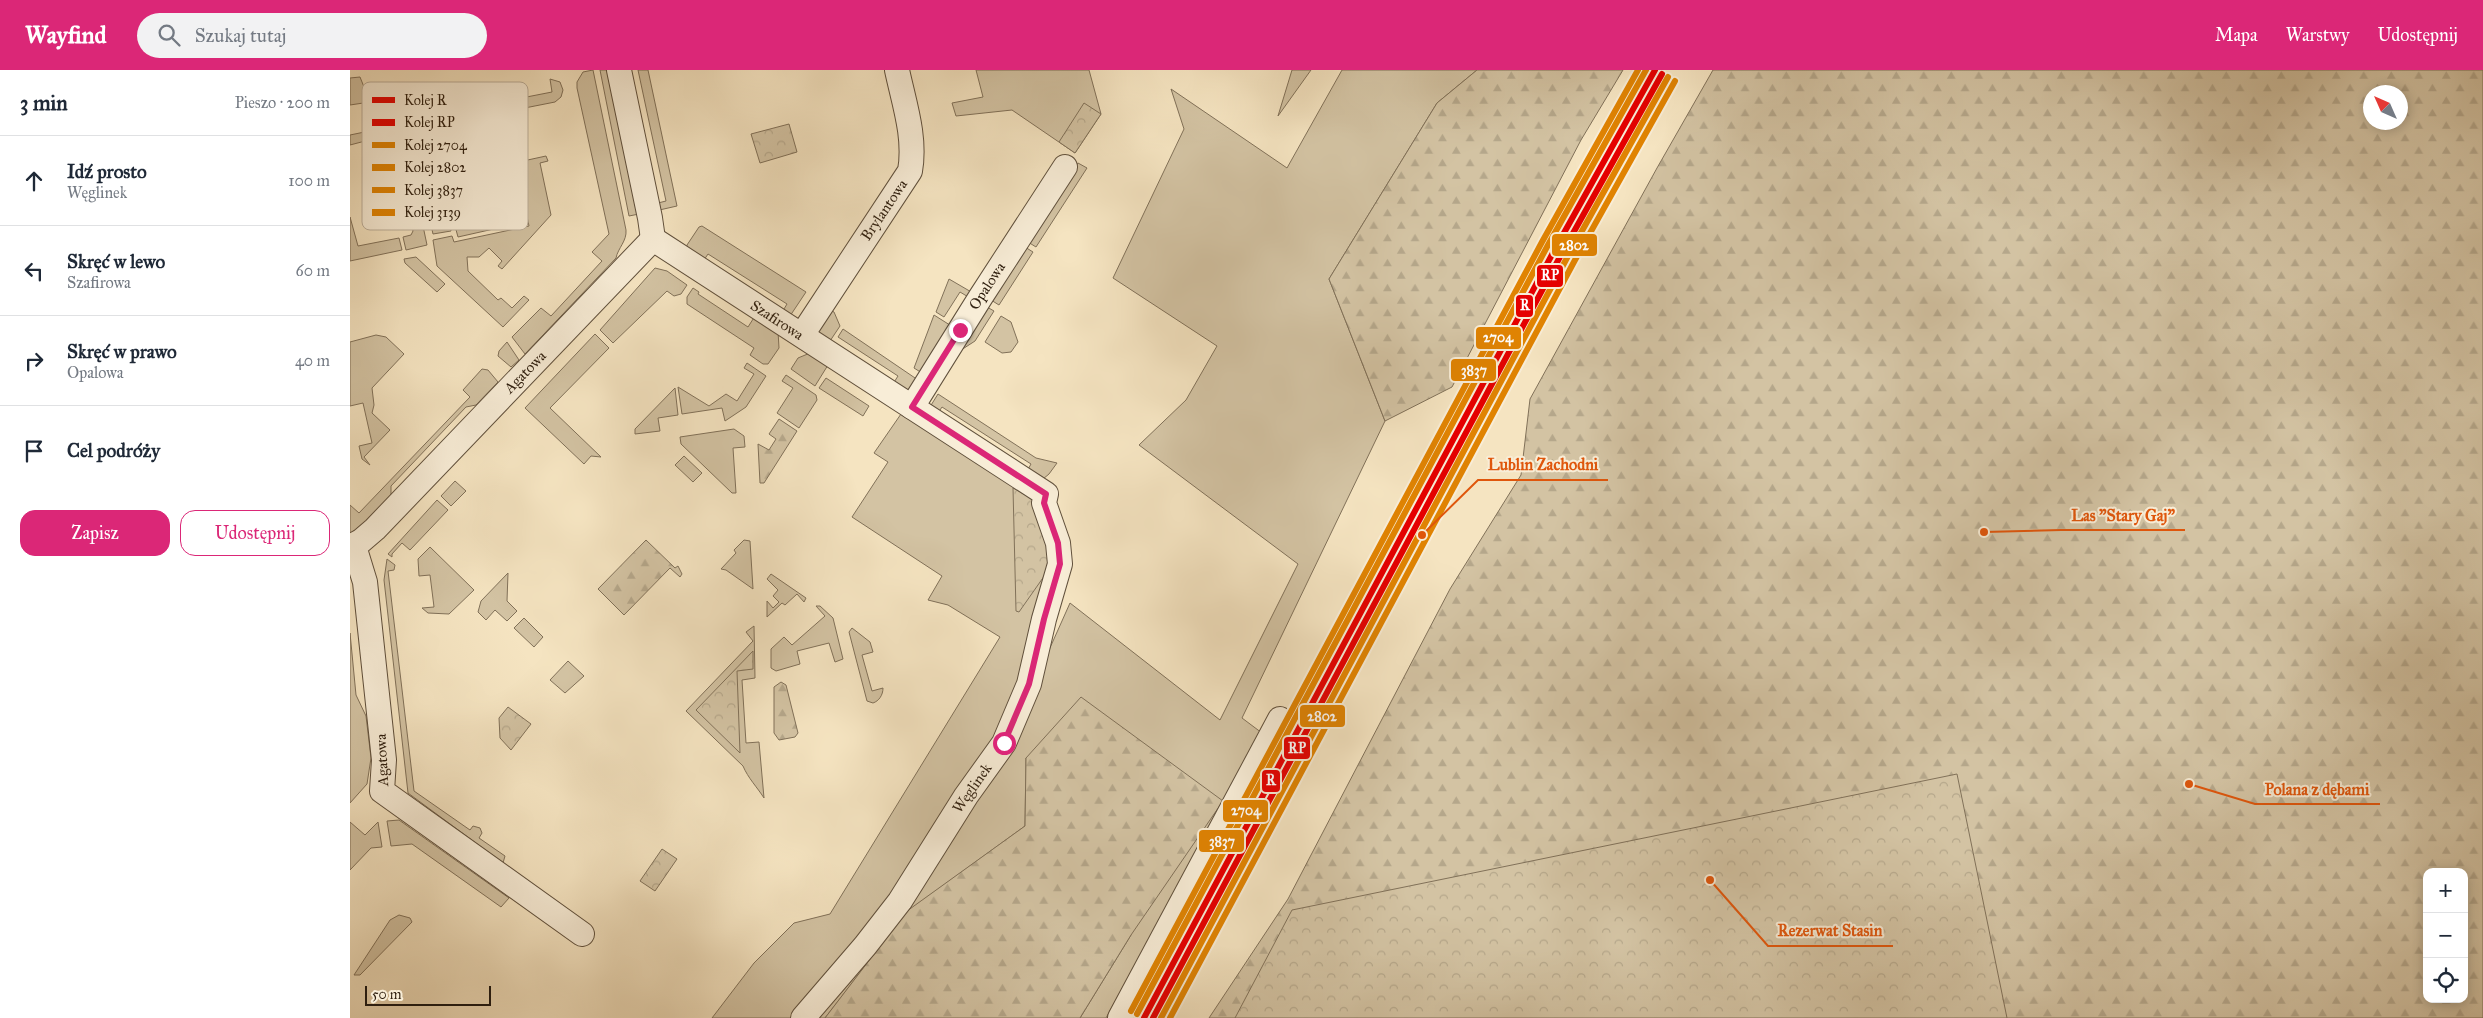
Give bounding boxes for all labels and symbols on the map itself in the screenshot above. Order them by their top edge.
legend [362,82,528,230]
north arrow [2363,85,2408,130]
text: Kolej R [404,92,448,109]
text: Kolej RP [404,114,455,131]
text: Kolej 2704 [404,137,468,154]
text: Kolej 2802 [404,159,466,176]
street label: Brylantowa [857,175,911,244]
text: Kolej 3837 [404,182,463,199]
text: Kolej 3139 [404,204,461,221]
line badge: 2802 [1551,233,1598,257]
text: 2802 [1559,237,1590,254]
street label: Opalowa [965,258,1009,313]
line badge: RP [1536,264,1564,288]
text: RP [1541,267,1559,284]
line badge: R [1515,294,1534,318]
street label: Szafirowa [747,296,808,344]
text: R [1520,297,1531,314]
route end [949,319,972,342]
line badge: 2704 [1475,326,1522,350]
text: 2704 [1483,329,1514,347]
street label: Agatowa [500,346,550,398]
line badge: 3837 [1450,358,1497,382]
text: 3837 [1461,362,1488,380]
callout: Lublin Zachodni [1478,449,1608,480]
text: Lublin Zachodni [1488,455,1599,474]
callout: Las "Stary Gaj" [2061,499,2185,530]
text: Las "Stary Gaj" [2071,506,2175,526]
line badge: 2802 [1299,704,1346,728]
text: 2802 [1307,708,1338,725]
route start [993,732,1016,755]
street label: Agatowa [372,733,392,788]
line badge: RP [1283,736,1311,760]
text: RP [1288,740,1306,757]
street label: Węglinek [948,760,996,816]
line badge: R [1261,769,1281,793]
text: R [1266,772,1277,789]
callout: Polana z dębami [2255,773,2380,804]
text: Polana z dębami [2265,780,2370,799]
line badge: 2704 [1222,799,1269,823]
text: 2704 [1231,802,1262,820]
line badge: 3837 [1198,829,1245,853]
text: 3837 [1209,833,1236,851]
callout: Rezerwat Stasin [1768,915,1893,946]
text: Rezerwat Stasin [1778,921,1883,940]
scale bar [365,983,491,1006]

